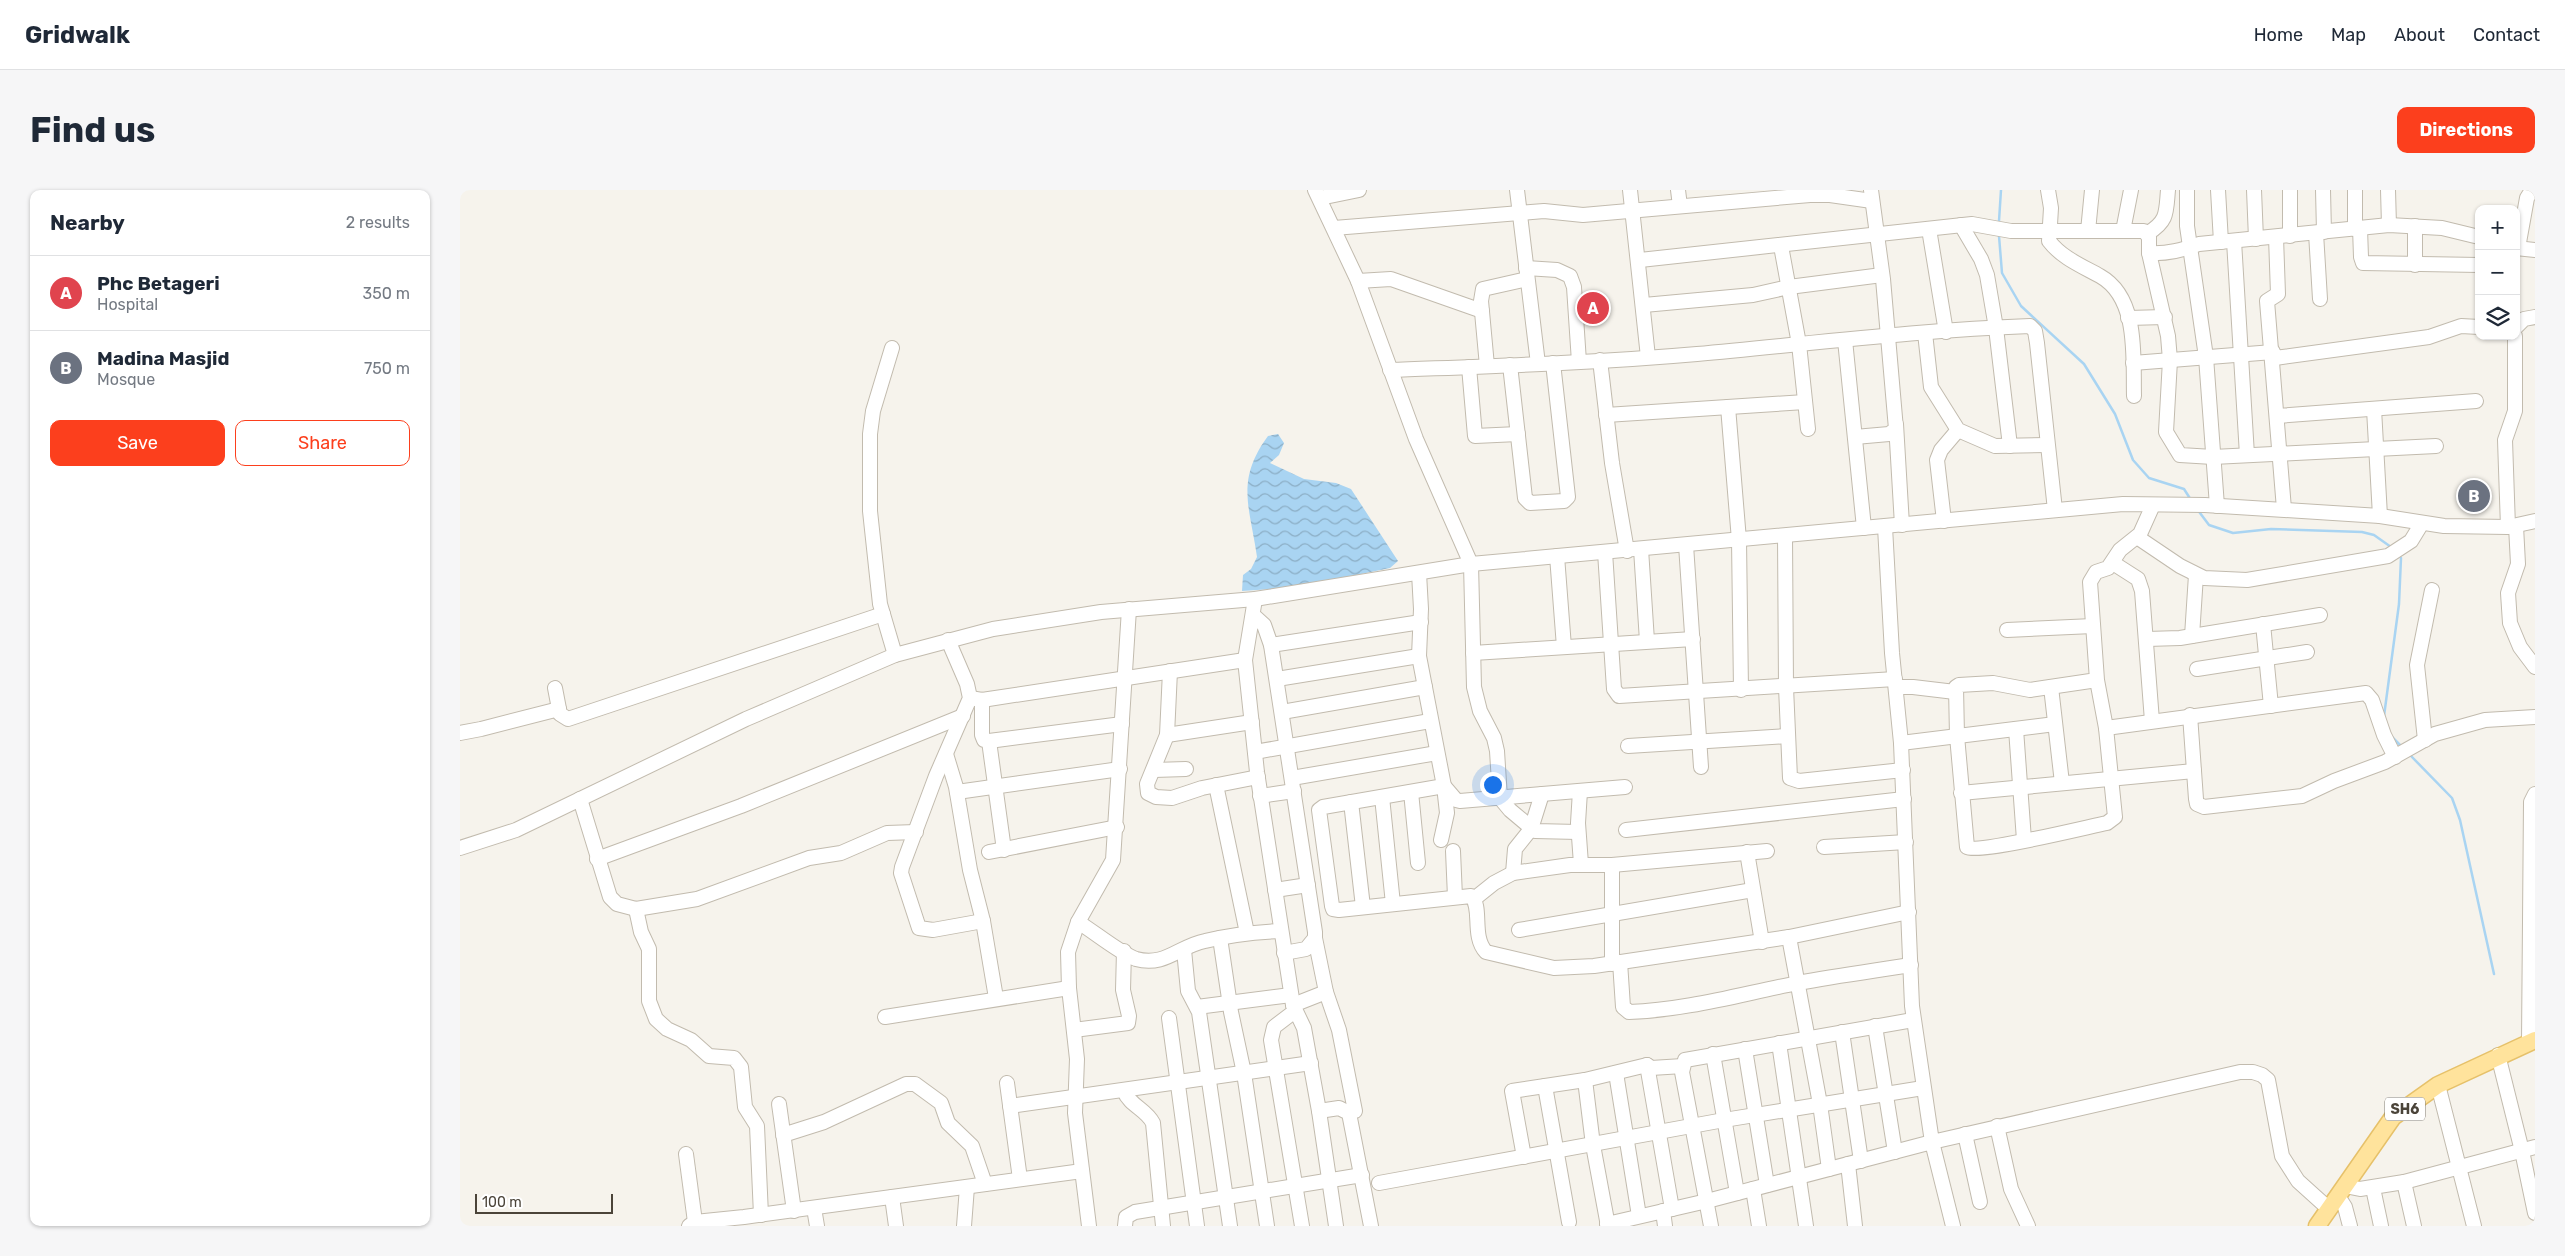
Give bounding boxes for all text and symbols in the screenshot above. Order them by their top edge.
text: Gridwalk [25,21,130,49]
text: Home [2254,24,2303,46]
text: Map [2331,24,2366,46]
text: About [2394,24,2445,46]
text: Contact [2473,24,2540,46]
button: Directions [2397,107,2535,153]
text: Find us [30,109,155,151]
map controls [2475,205,2520,340]
button: + [2475,205,2520,250]
text: Nearby [50,210,125,235]
text: 2 results [346,213,410,232]
button: − [2475,250,2520,295]
text: Phc Betageri [97,272,220,295]
text: A [60,284,72,303]
text: 350 m [363,284,410,303]
pin: A [1577,289,1609,327]
text: Hospital [97,295,158,314]
button: layers [2475,295,2520,340]
text: Madina Masjid [97,347,229,370]
text: B [60,359,72,378]
text: 750 m [364,359,410,378]
text: Mosque [97,370,155,389]
button: Save [50,420,225,466]
button: Share [235,420,410,466]
pin: B [2458,477,2490,515]
your location [1480,772,1506,798]
road number: SH6 [2385,1098,2425,1121]
scale bar [475,1191,612,1214]
text: 100 m [482,1194,522,1211]

